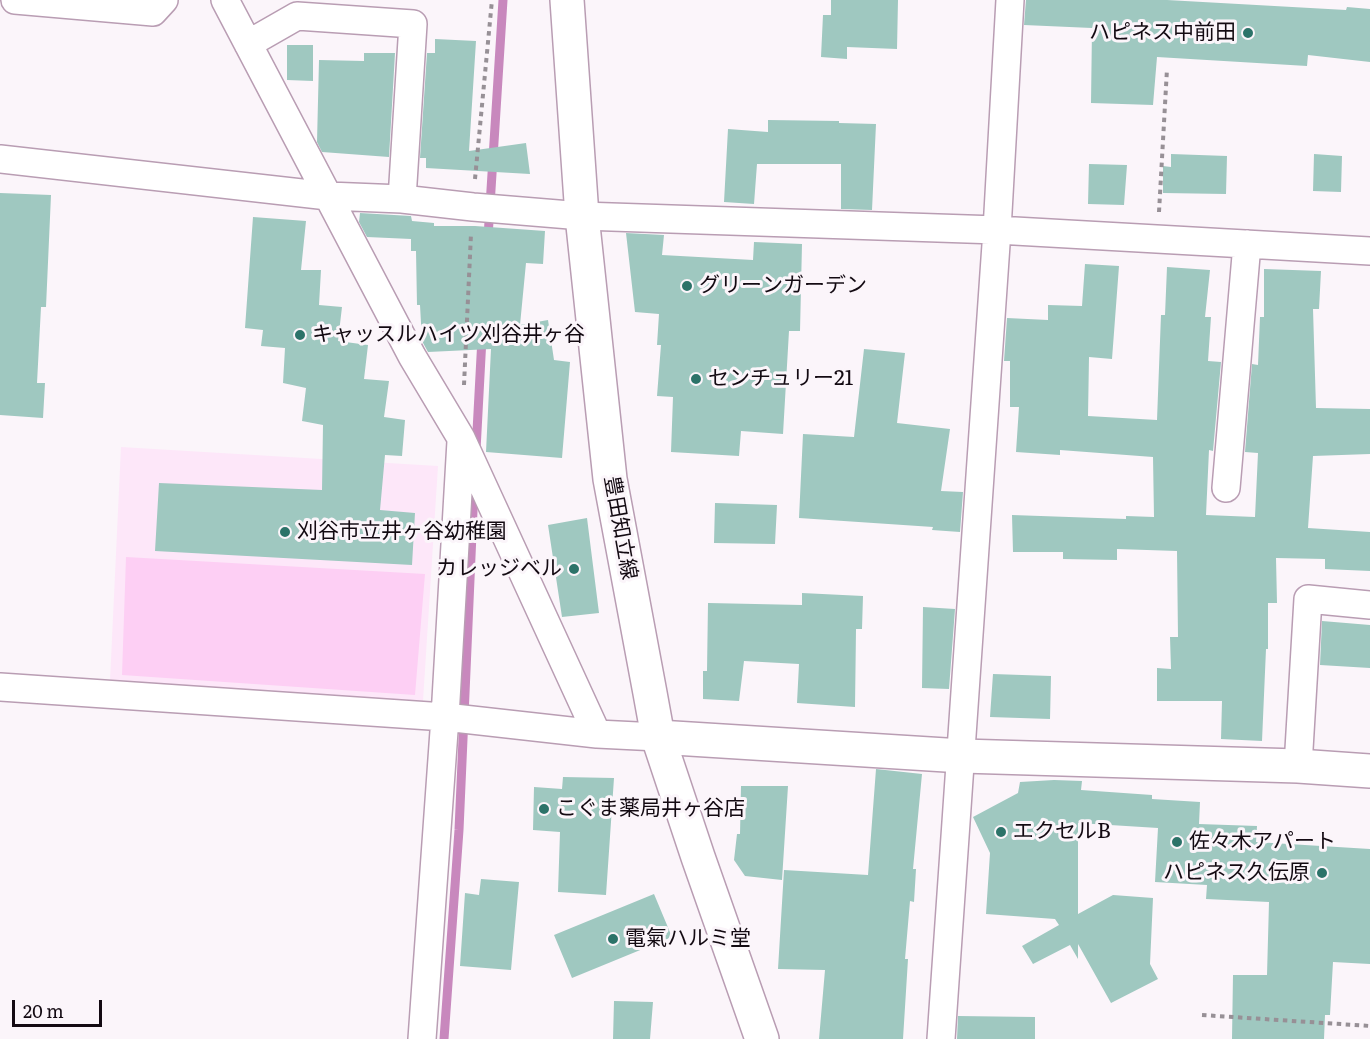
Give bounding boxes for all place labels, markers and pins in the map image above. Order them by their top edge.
place label: ハピネス中前田 [1089,20,1236,46]
marker: ハピネス中前田 [1241,26,1255,40]
place label: グリーンガーデン [699,273,867,299]
marker: グリーンガーデン [680,279,694,293]
place label: キャッスルハイツ刈谷井ヶ谷 [312,322,585,348]
marker: キャッスルハイツ刈谷井ヶ谷 [293,328,307,342]
place label: センチュリー21 [708,366,853,392]
marker: センチュリー21 [689,372,703,386]
place label: 刈谷市立井ヶ谷幼稚園 [297,519,507,545]
marker: 刈谷市立井ヶ谷幼稚園 [278,525,292,539]
place label: カレッジベル [436,556,562,582]
marker: カレッジベル [567,562,581,576]
place label: こぐま薬局井ヶ谷店 [556,796,745,822]
marker: こぐま薬局井ヶ谷店 [537,802,551,816]
place label: エクセルB [1013,819,1111,845]
marker: エクセルB [994,825,1008,839]
place label: 佐々木アパート [1189,829,1336,855]
marker: 佐々木アパート [1170,835,1184,849]
place label: ハピネス久伝原 [1163,860,1310,886]
marker: ハピネス久伝原 [1315,866,1329,880]
place label: 電氣ハルミ堂 [625,926,751,952]
marker: 電氣ハルミ堂 [606,932,620,946]

